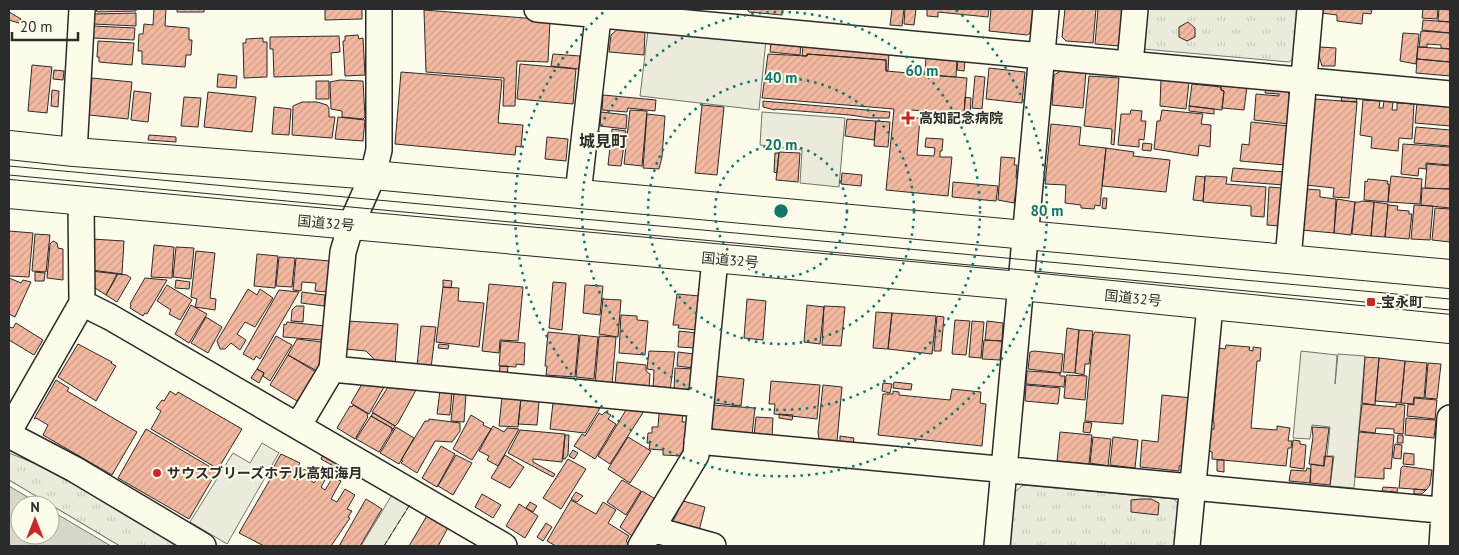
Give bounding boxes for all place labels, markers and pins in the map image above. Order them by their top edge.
place label: 高知記念病院 [919,109,1003,127]
marker: 高知記念病院 [901,111,915,125]
centre of rings [772,202,790,220]
place label: 宝永町 [1381,293,1423,311]
marker: 宝永町 [1365,296,1377,308]
place label: サウスブリーズホテル高知海月 [167,464,362,482]
marker: サウスブリーズホテル高知海月 [151,467,163,479]

